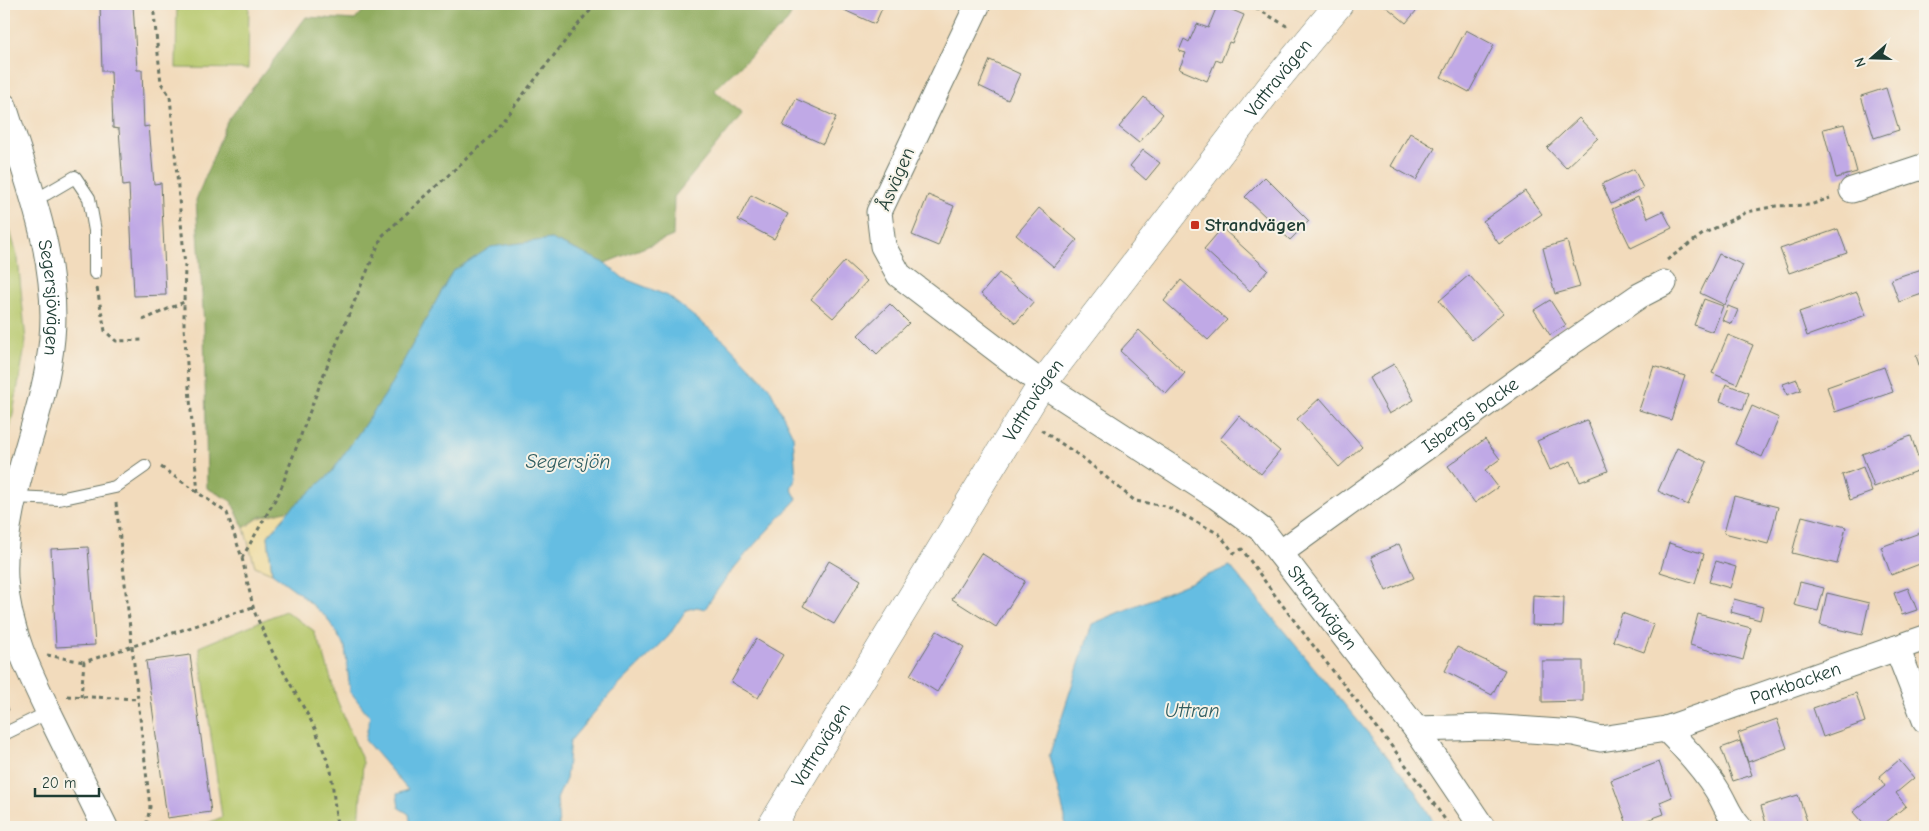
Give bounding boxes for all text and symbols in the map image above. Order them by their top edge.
north arrow [1846,32,1896,82]
street label: Vattravägen [1240,34,1317,122]
text: N [1851,55,1870,69]
street label: Åsvägen [873,144,919,214]
place label: Strandvägen [1205,214,1306,236]
marker: Strandvägen [1189,219,1201,231]
street label: Segersjövägen [33,237,64,357]
street label: Vattravägen [998,354,1068,446]
street label: Isbergs backe [1418,373,1523,457]
water label: Segersjön [526,450,610,473]
street label: Strandvägen [1283,561,1362,654]
street label: Parkbacken [1747,657,1844,710]
street label: Vattravägen [787,699,855,791]
water label: Uttran [1164,699,1220,722]
scale bar [35,766,99,798]
text: 20 m [42,774,76,792]

